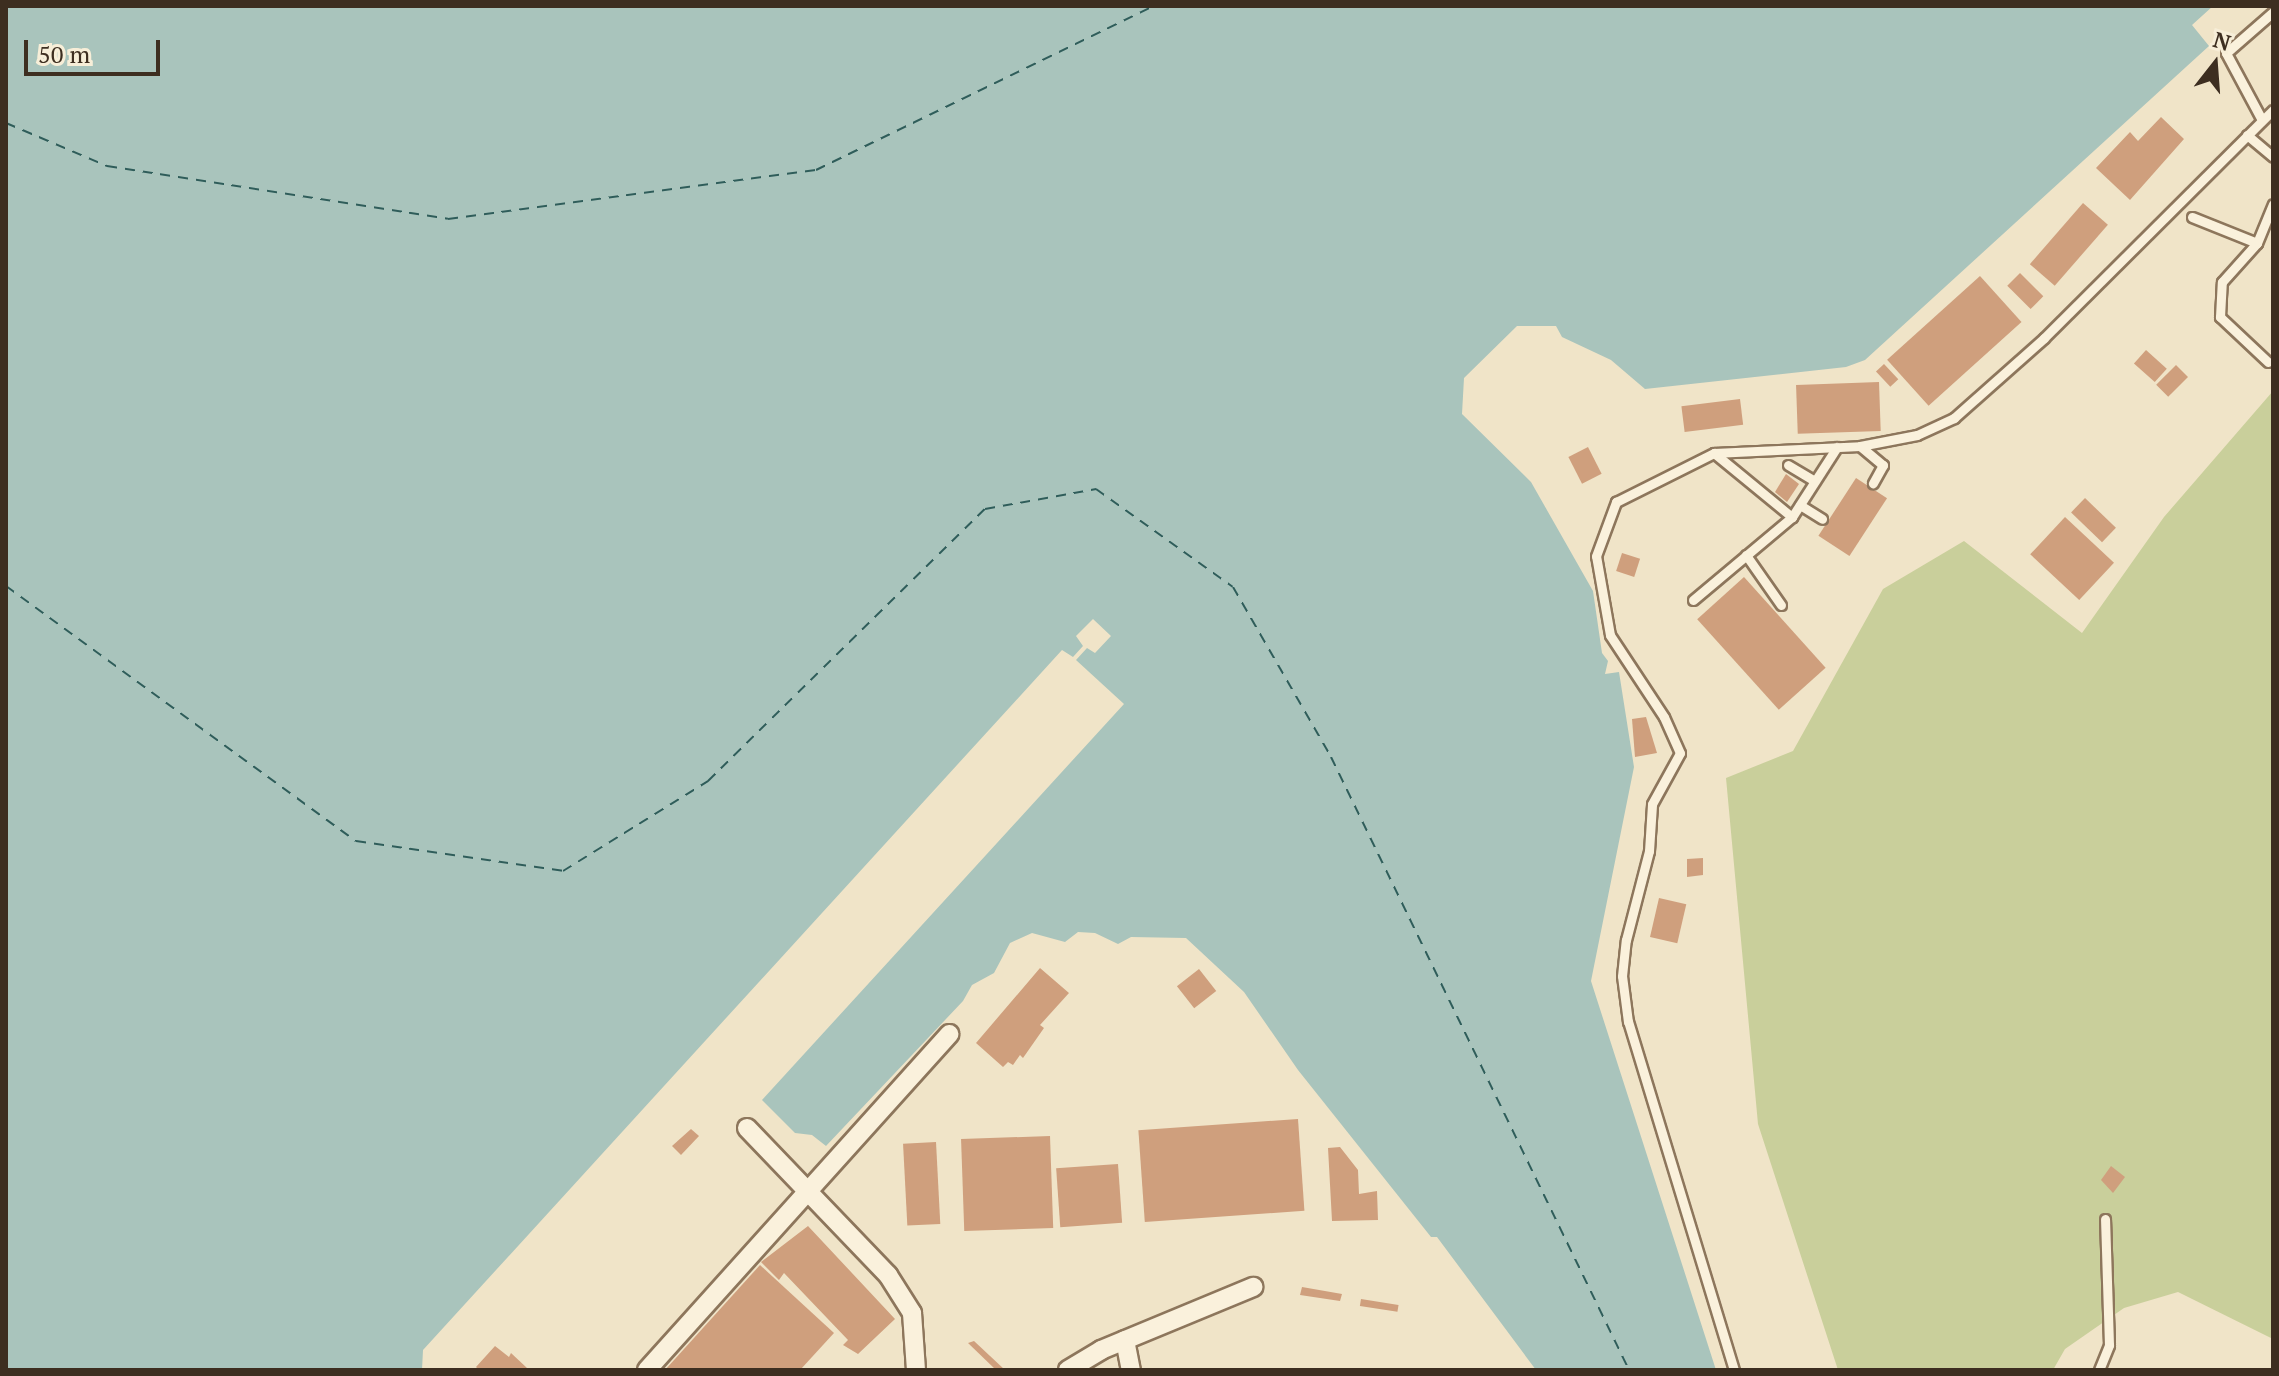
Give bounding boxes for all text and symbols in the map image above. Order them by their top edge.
scale bar [28,24,164,74]
north arrow [2175,24,2255,104]
text: N [2210,24,2234,57]
text: 50 m [38,38,90,70]

